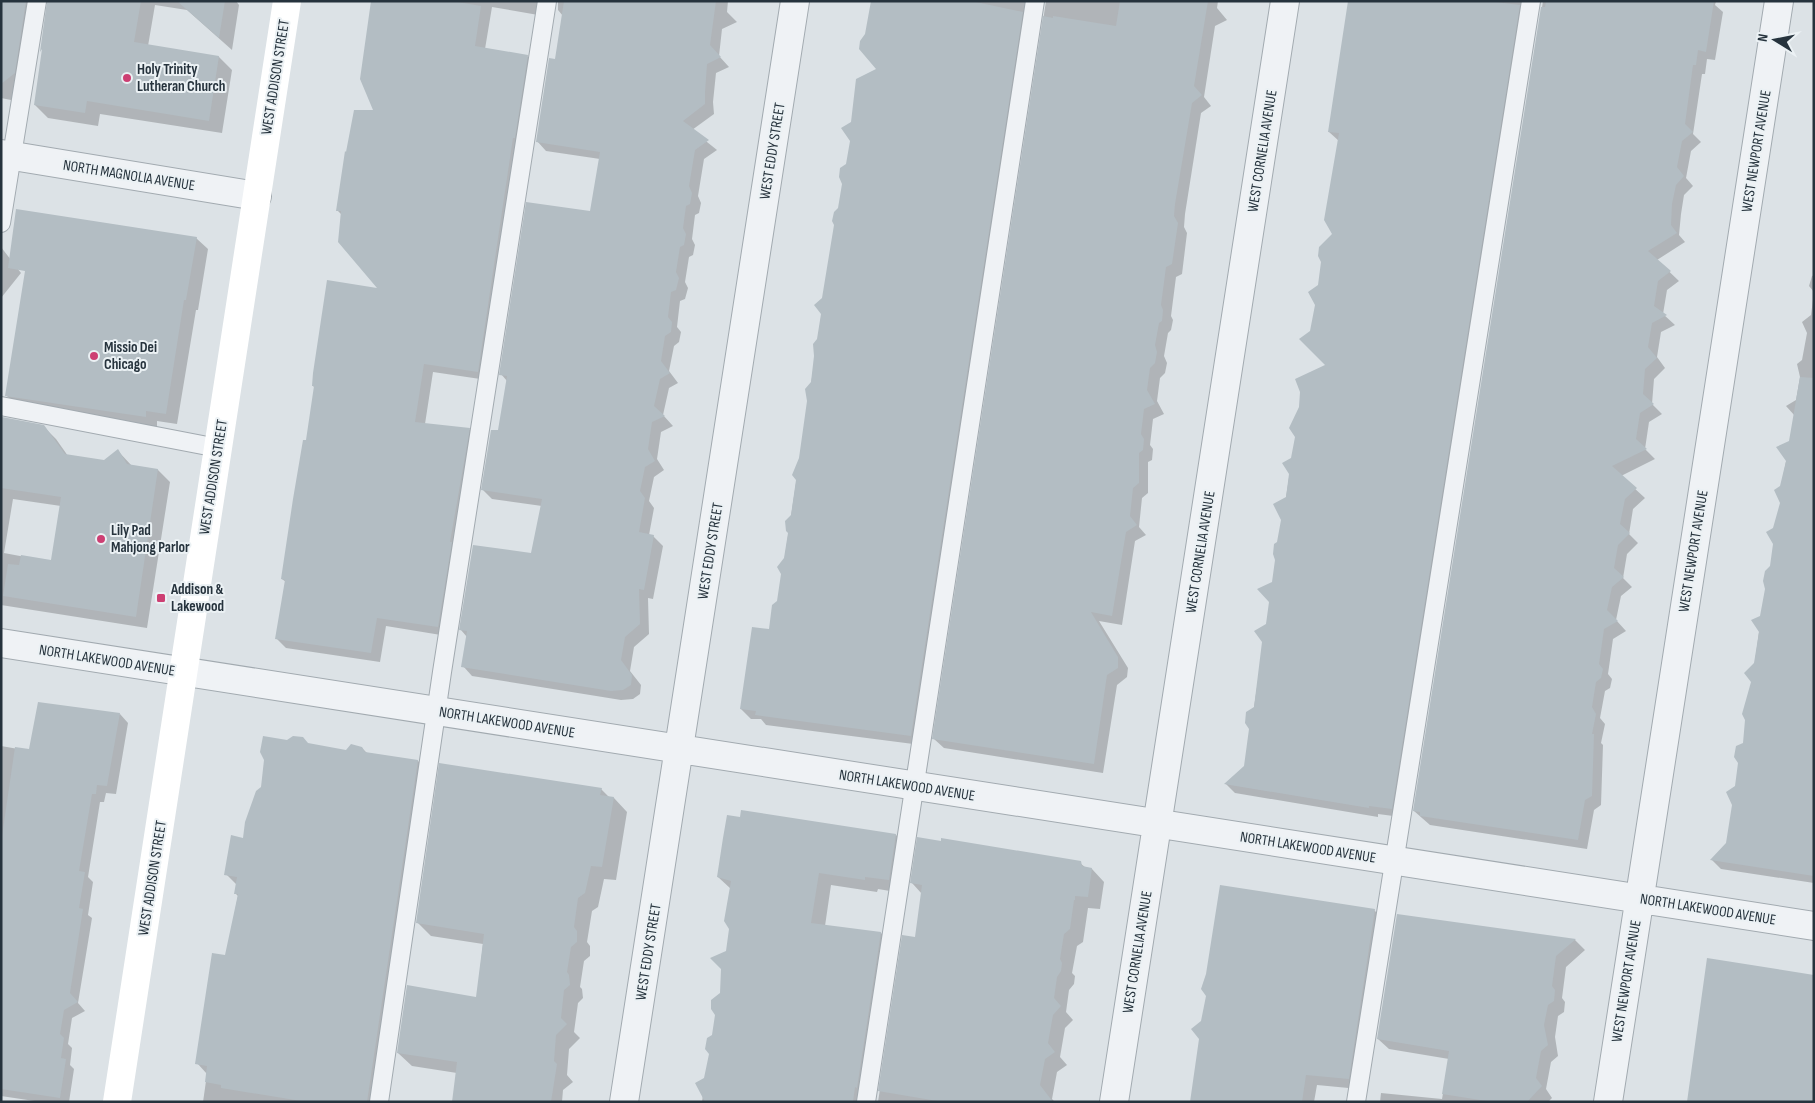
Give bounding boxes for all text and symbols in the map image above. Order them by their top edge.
north arrow [1750,15,1800,65]
street label: WEST ADDISON STREET [257,18,294,136]
text: N [1754,33,1772,43]
place label: Holy Trinity Lutheran Church [137,60,225,96]
marker: Holy Trinity Lutheran Church [121,72,133,84]
street label: WEST CORNELIA AVENUE [1243,89,1282,214]
street label: WEST NEWPORT AVENUE [1737,89,1776,214]
street label: WEST EDDY STREET [755,101,790,201]
street label: NORTH MAGNOLIA AVENUE [62,156,196,195]
place label: Missio Dei Chicago [104,338,157,374]
marker: Missio Dei Chicago [88,350,100,362]
street label: WEST ADDISON STREET [195,418,232,536]
street label: WEST NEWPORT AVENUE [1674,489,1713,614]
street label: WEST CORNELIA AVENUE [1181,490,1220,615]
street label: WEST EDDY STREET [693,501,728,601]
place label: Lily Pad Mahjong Parlor [111,521,190,557]
marker: Lily Pad Mahjong Parlor [95,533,107,545]
place label: Addison & Lakewood [170,580,224,616]
marker: Addison & Lakewood [155,592,167,604]
street label: NORTH LAKEWOOD AVENUE [38,640,176,681]
street label: NORTH LAKEWOOD AVENUE [438,702,576,743]
street label: NORTH LAKEWOOD AVENUE [838,765,976,806]
street label: WEST ADDISON STREET [134,819,171,937]
street label: NORTH LAKEWOOD AVENUE [1239,827,1377,868]
street label: NORTH LAKEWOOD AVENUE [1639,889,1777,930]
street label: WEST CORNELIA AVENUE [1118,890,1157,1015]
street label: WEST EDDY STREET [631,902,666,1002]
street label: WEST NEWPORT AVENUE [1607,919,1646,1044]

